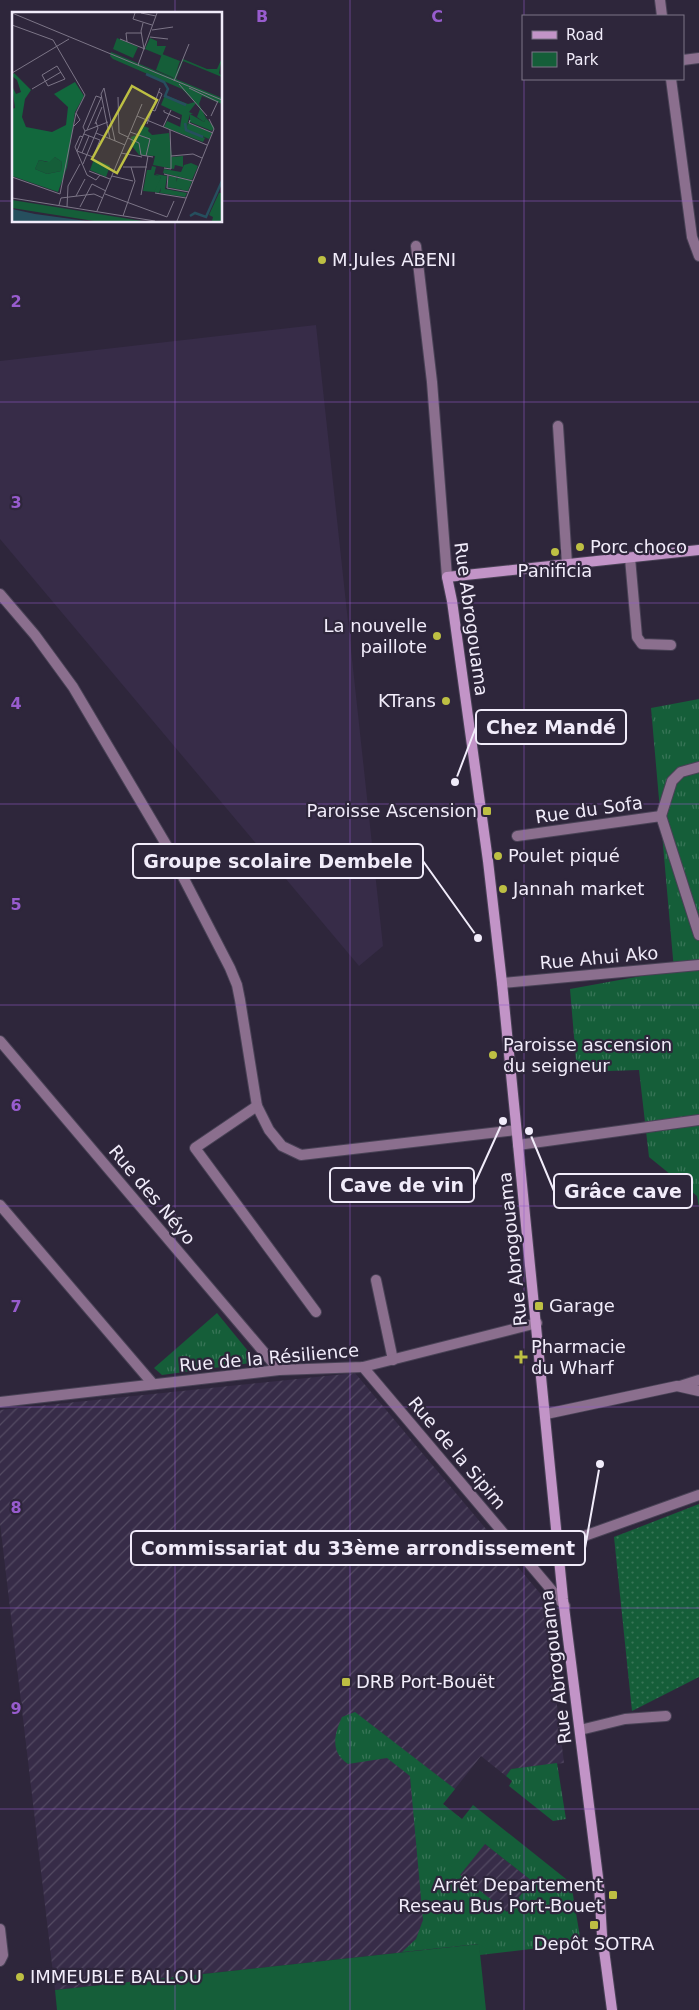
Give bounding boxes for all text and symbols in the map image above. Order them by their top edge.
text: B [256,7,268,26]
text: C [431,7,443,26]
inset map [12,12,222,222]
legend [522,15,684,80]
text: Road [566,26,604,44]
text: Park [566,51,599,69]
place label: M.Jules ABENI [332,249,456,270]
marker: M.Jules ABENI [316,254,328,266]
text: 2 [10,292,22,311]
text: 3 [10,493,22,512]
place label: Porc choco [590,536,687,557]
street label: Rue Abrogouama [450,541,493,697]
marker: Porc choco [574,541,586,553]
marker: Panificia [549,546,561,558]
place label: Panificia [518,560,592,581]
place label: La nouvelle paillote [324,615,427,657]
marker: La nouvelle paillote [431,630,443,642]
place label: KTrans [378,690,436,711]
text: 4 [10,694,22,713]
marker: KTrans [440,695,452,707]
callout: Chez Mandé [476,710,626,744]
text: Chez Mandé [486,716,616,738]
street label: Rue du Sofa [534,792,644,827]
place label: Paroisse Ascension [306,800,477,821]
marker: Paroisse Ascension [481,805,493,817]
callout: Groupe scolaire Dembele [133,844,423,878]
place label: Poulet piqué [508,845,620,866]
text: Groupe scolaire Dembele [143,850,413,872]
marker: Poulet piqué [492,850,504,862]
place label: Jannah market [512,878,644,899]
marker: Jannah market [497,883,509,895]
text: 5 [10,895,22,914]
street label: Rue Ahui Ako [539,942,659,973]
place label: Paroisse ascension du seigneur [503,1034,672,1076]
marker: Paroisse ascension du seigneur [487,1049,499,1061]
text: 6 [10,1096,22,1115]
street label: Rue des Néyo [105,1141,200,1249]
callout: Cave de vin [330,1168,474,1202]
street label: Rue Abrogouama [494,1171,531,1327]
text: Cave de vin [340,1174,464,1196]
callout: Grâce cave [554,1174,692,1208]
text: Grâce cave [564,1180,682,1202]
place label: Garage [549,1295,615,1316]
text: 7 [10,1297,22,1316]
marker: Garage [533,1300,545,1312]
place label: Pharmacie du Wharf [531,1336,626,1378]
street label: Rue de la Résilience [178,1339,360,1376]
marker: Pharmacie du Wharf [515,1351,527,1363]
street label: Rue de la Sipim [404,1392,511,1513]
text: 8 [10,1498,22,1517]
callout: Commissariat du 33ème arrondissement [131,1531,585,1565]
text: Commissariat du 33ème arrondissement [141,1537,575,1559]
street label: Rue Abrogouama [536,1589,575,1745]
place label: DRB Port-Bouët [356,1671,495,1692]
marker: DRB Port-Bouët [340,1676,352,1688]
text: 9 [10,1699,22,1718]
place label: Arrêt Departement Reseau Bus Port-Bouet [398,1874,603,1916]
marker: Arrêt Departement Reseau Bus Port-Bouet [607,1889,619,1901]
marker: Depôt SOTRA [588,1919,600,1931]
place label: Depôt SOTRA [534,1933,655,1954]
place label: IMMEUBLE BALLOU [30,1966,202,1987]
marker: IMMEUBLE BALLOU [14,1971,26,1983]

